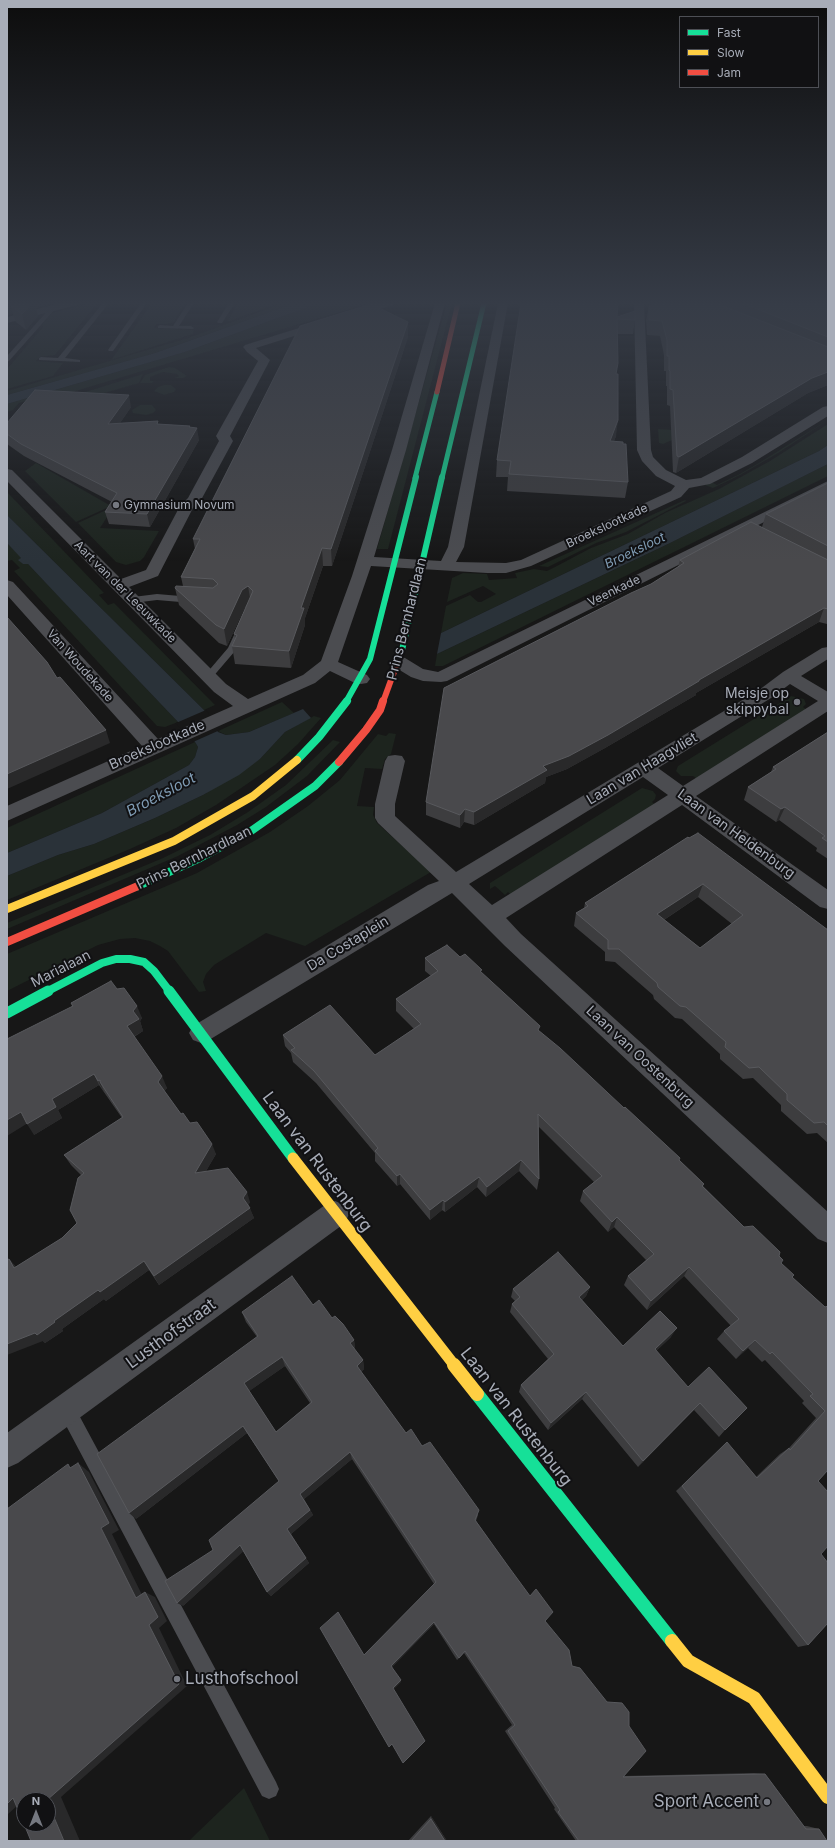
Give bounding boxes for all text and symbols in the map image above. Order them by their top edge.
legend [679,16,819,88]
text: Fast [717,25,741,40]
text: Slow [717,45,744,60]
text: Jam [717,65,741,80]
place label: Gymnasium Novum [124,498,235,512]
marker: Gymnasium Novum [111,500,121,510]
street label: Broekslootkade [564,501,650,551]
water label: Broeksloot [602,530,668,572]
street label: Aart van der Leeuwkade [71,538,179,646]
street label: Prins Bernhardlaan [384,556,430,682]
street label: Veenkade [585,572,643,610]
street label: Van Woudekade [44,627,116,705]
place label: Meisje op skippybal [725,686,789,718]
marker: Meisje op skippybal [792,697,802,707]
street label: Broekslootkade [107,716,207,774]
street label: Laan van Haagvliet [584,729,700,809]
water label: Broeksloot [123,769,199,821]
street label: Laan van Heldenburg [674,786,798,882]
street label: Prins Bernhardlaan [134,823,254,893]
street label: Da Costaplein [304,913,392,975]
street label: Marialaan [28,947,94,991]
street label: Laan van Oostenburg [583,1003,697,1111]
street label: Laan van Rustenburg [258,1088,376,1236]
street label: Lusthofstraat [122,1295,220,1373]
street label: Laan van Rustenburg [456,1344,576,1490]
place label: Lusthofschool [185,1669,299,1689]
marker: Lusthofschool [172,1674,182,1684]
north arrow [16,1792,56,1832]
place label: Sport Accent [654,1792,759,1812]
text: N [32,1794,40,1808]
marker: Sport Accent [762,1797,772,1807]

